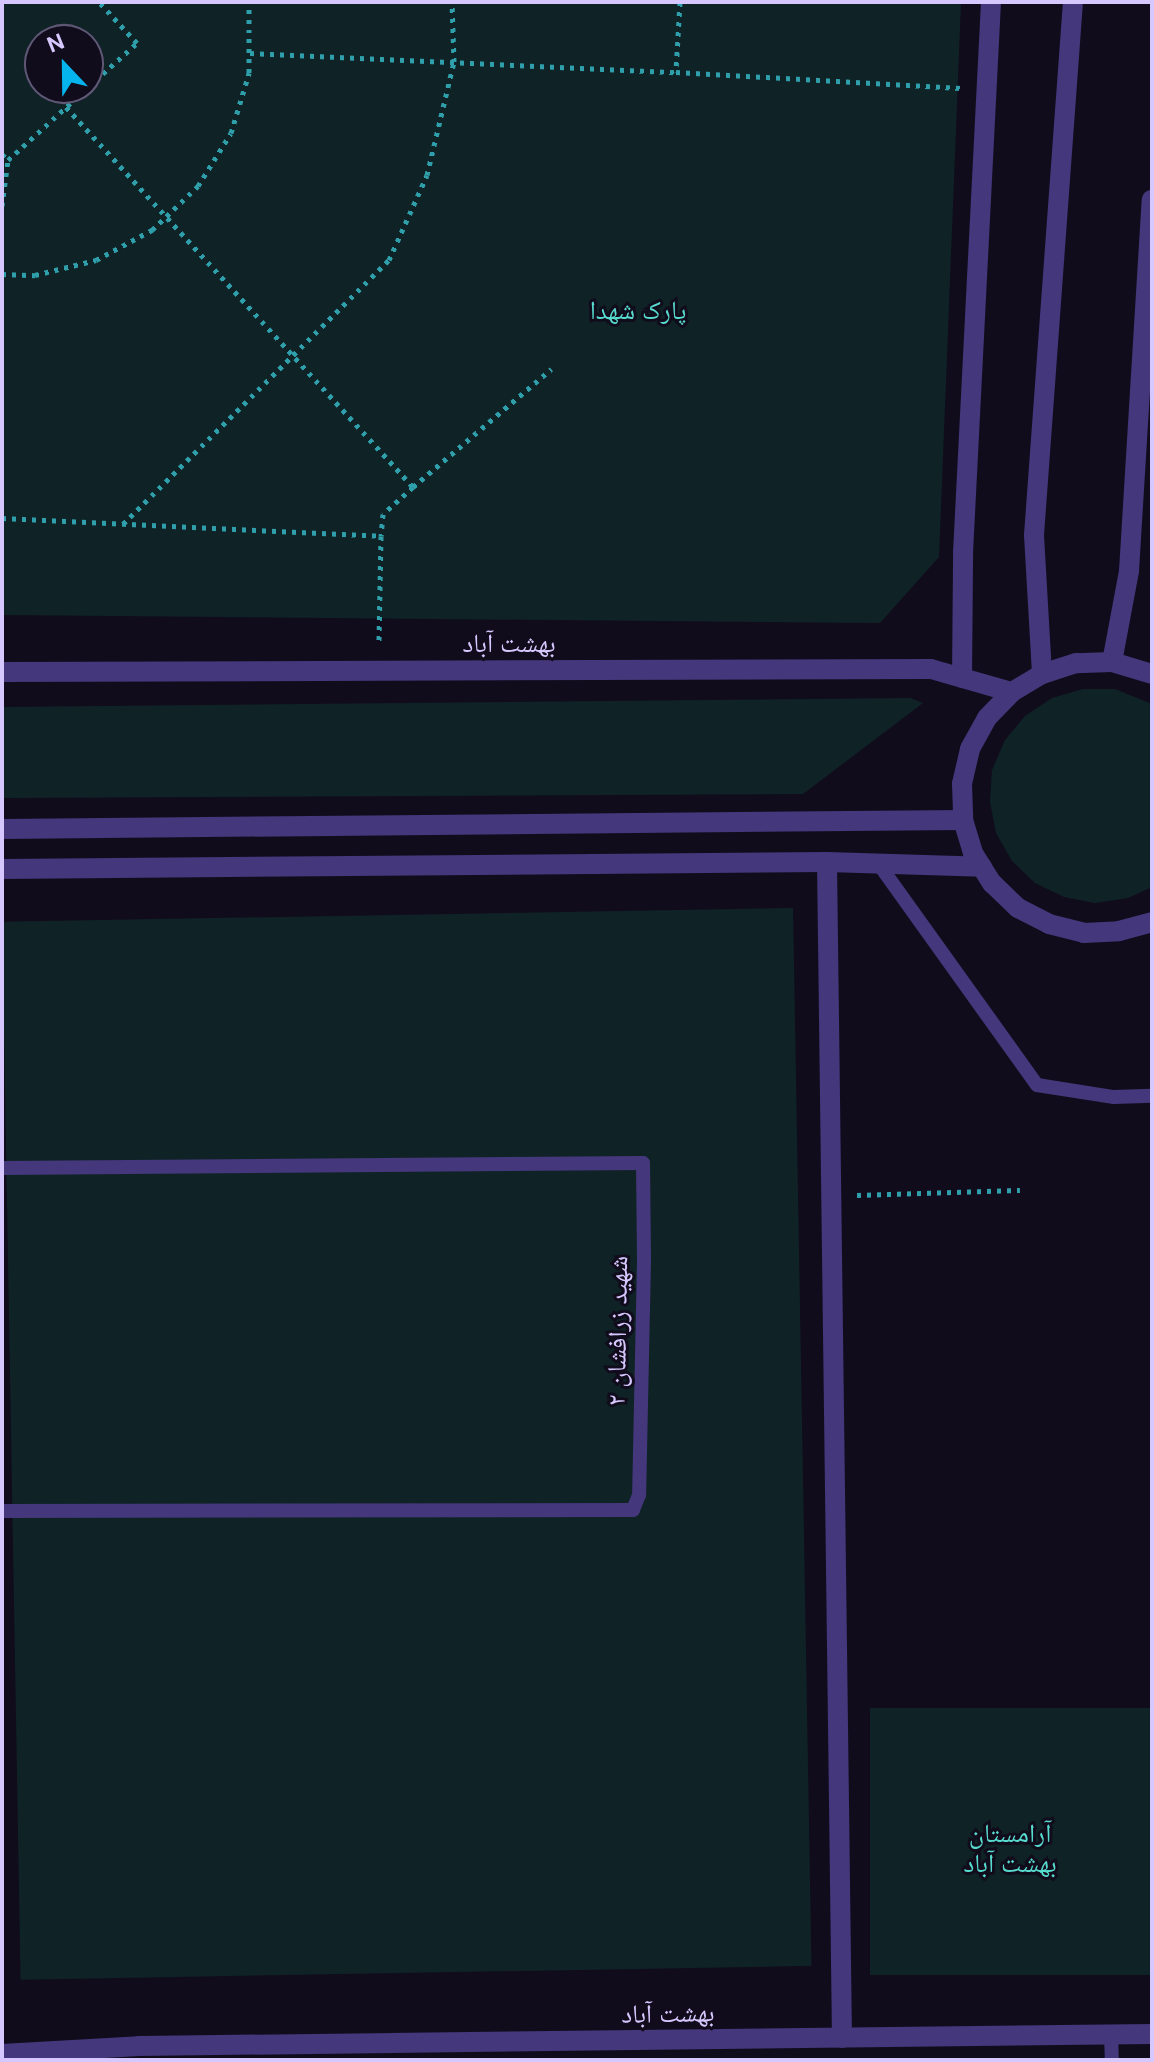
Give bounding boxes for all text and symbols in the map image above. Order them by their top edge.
north arrow [24,24,104,104]
text: N [43,27,68,60]
park label: پارک شهدا [590,295,686,327]
street label: بهشت آباد [462,628,556,660]
street label: شهید زرافشان ۲ [601,1256,635,1406]
park label: آرامستان بهشت آباد [963,1818,1057,1880]
street label: بهشت آباد [621,1998,715,2030]

